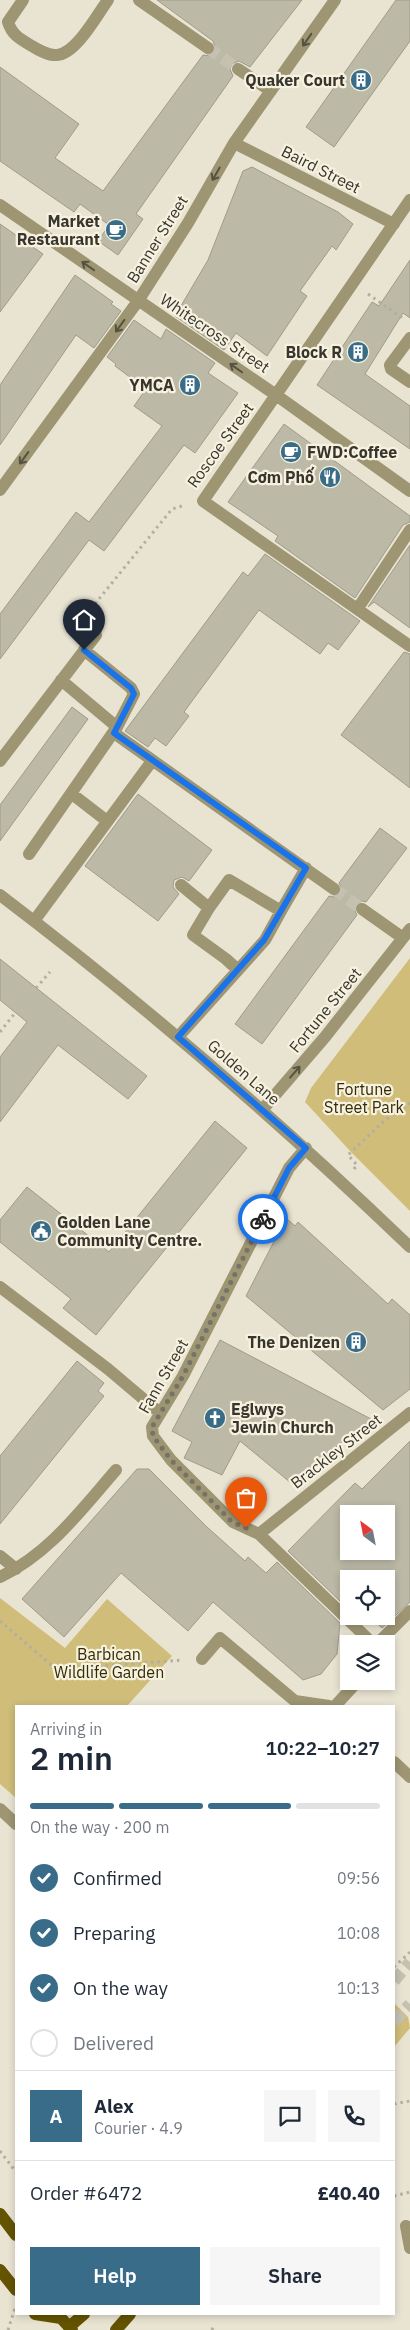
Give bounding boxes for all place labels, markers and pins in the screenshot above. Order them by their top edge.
building icon: Quaker Court [349,68,373,92]
place label: Quaker Court [245,70,345,90]
place label: Market Restaurant [17,211,100,249]
cafe icon: Market Restaurant [104,218,128,242]
building icon: Block R [346,340,370,364]
place label: Block R [285,342,342,362]
building icon: YMCA [178,373,202,397]
place label: YMCA [129,375,174,395]
cafe icon: FWD:Coffee [279,440,303,464]
place label: FWD:Coffee [307,442,397,462]
restaurant icon: Cơm Phố [318,465,342,489]
place label: Cơm Phố [247,466,315,487]
pin [63,599,105,650]
place label: Golden Lane Community Centre. [57,1212,202,1250]
public building icon: Golden Lane Community Centre. [29,1219,53,1243]
building icon: The Denizen [344,1330,368,1354]
place label: The Denizen [247,1332,340,1352]
place label: Eglwys Jewin Church [231,1399,334,1437]
church icon: Eglwys Jewin Church [203,1406,227,1430]
pin [225,1477,267,1528]

